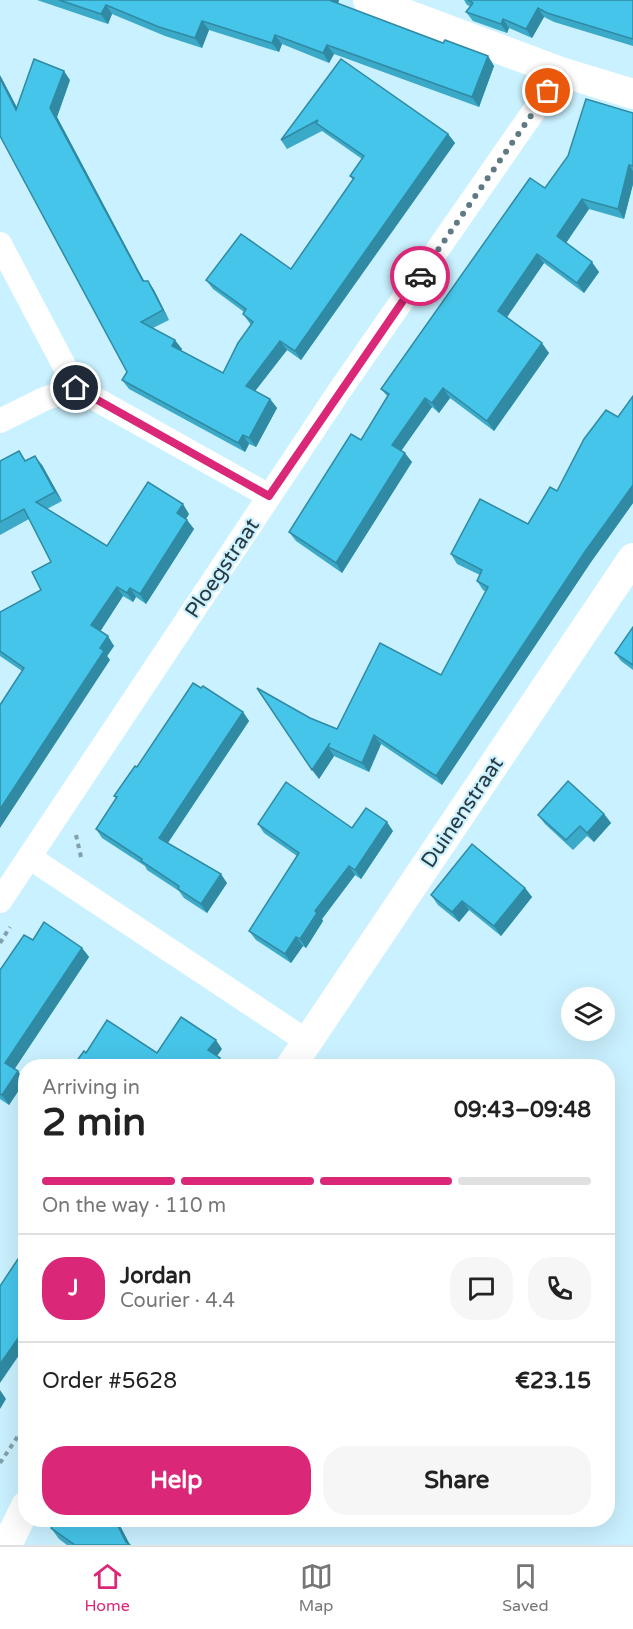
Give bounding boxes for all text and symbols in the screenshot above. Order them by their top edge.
pin [522,65,573,116]
icon: bag [531,74,564,107]
courier [390,246,450,306]
icon: car [404,260,437,293]
pin [50,362,101,413]
icon: home [59,371,92,404]
street label: Ploegstraat [180,514,265,623]
street label: Duinenstraat [416,752,509,873]
map controls [561,987,615,1041]
button: layers [561,987,615,1041]
text: Arriving in [42,1076,140,1100]
text: 09:43–09:48 [454,1097,591,1123]
text: 2 min [42,1099,146,1146]
text: On the way · 110 m [42,1194,226,1218]
button: chat [450,1257,513,1320]
button: phone [528,1257,591,1320]
text: Jordan [120,1263,191,1289]
text: J [68,1275,79,1301]
text: Courier · 4.4 [120,1289,235,1313]
text: Order #5628 [42,1368,177,1394]
text: €23.15 [515,1368,591,1394]
button: Help [42,1446,311,1515]
button: Share [323,1446,591,1515]
tab: Home [84,1560,130,1616]
tab: Map [299,1560,333,1616]
tab: Saved [502,1560,548,1616]

